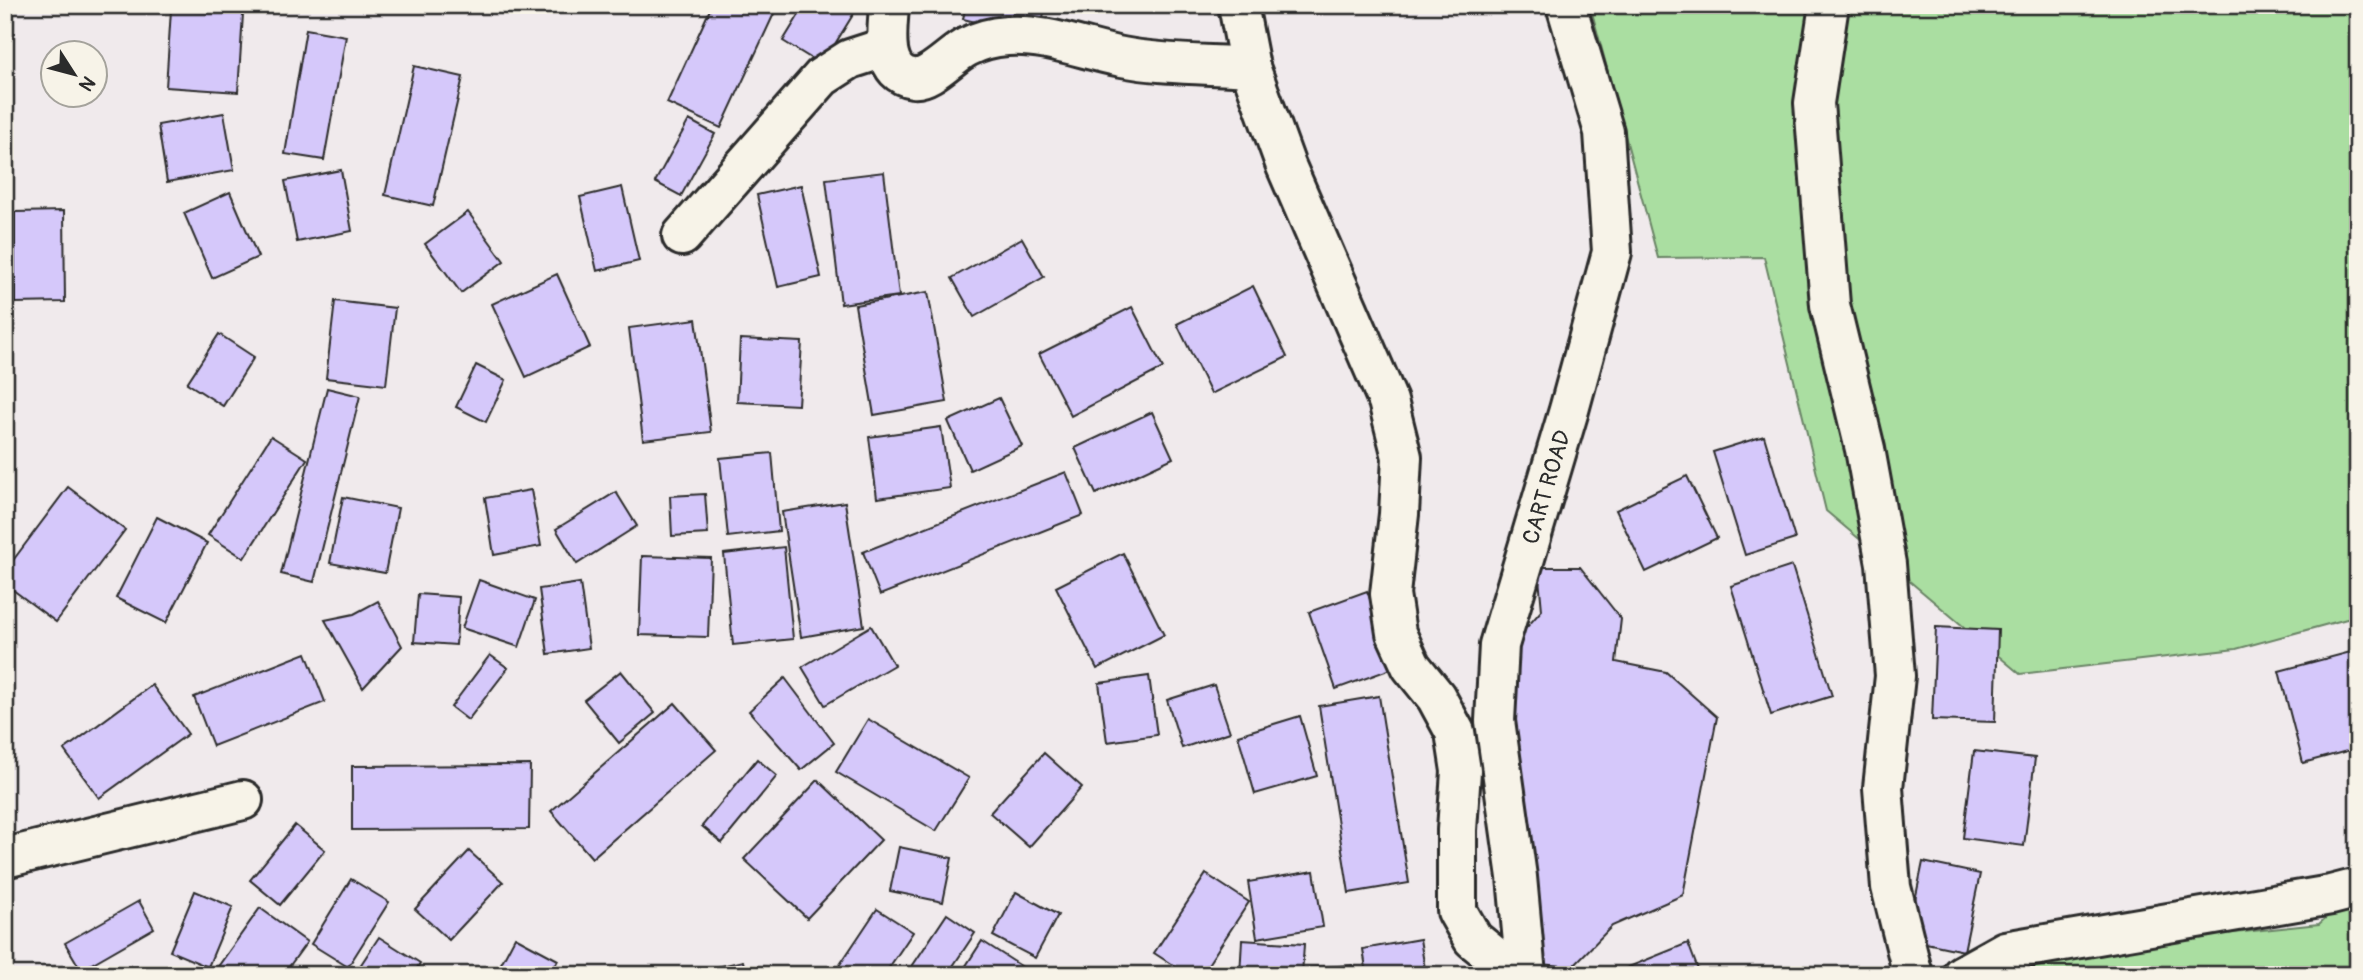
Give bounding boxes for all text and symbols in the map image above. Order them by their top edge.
north arrow [38,38,108,108]
text: N [73,71,100,96]
street label: CART ROAD [1515,426,1577,547]

